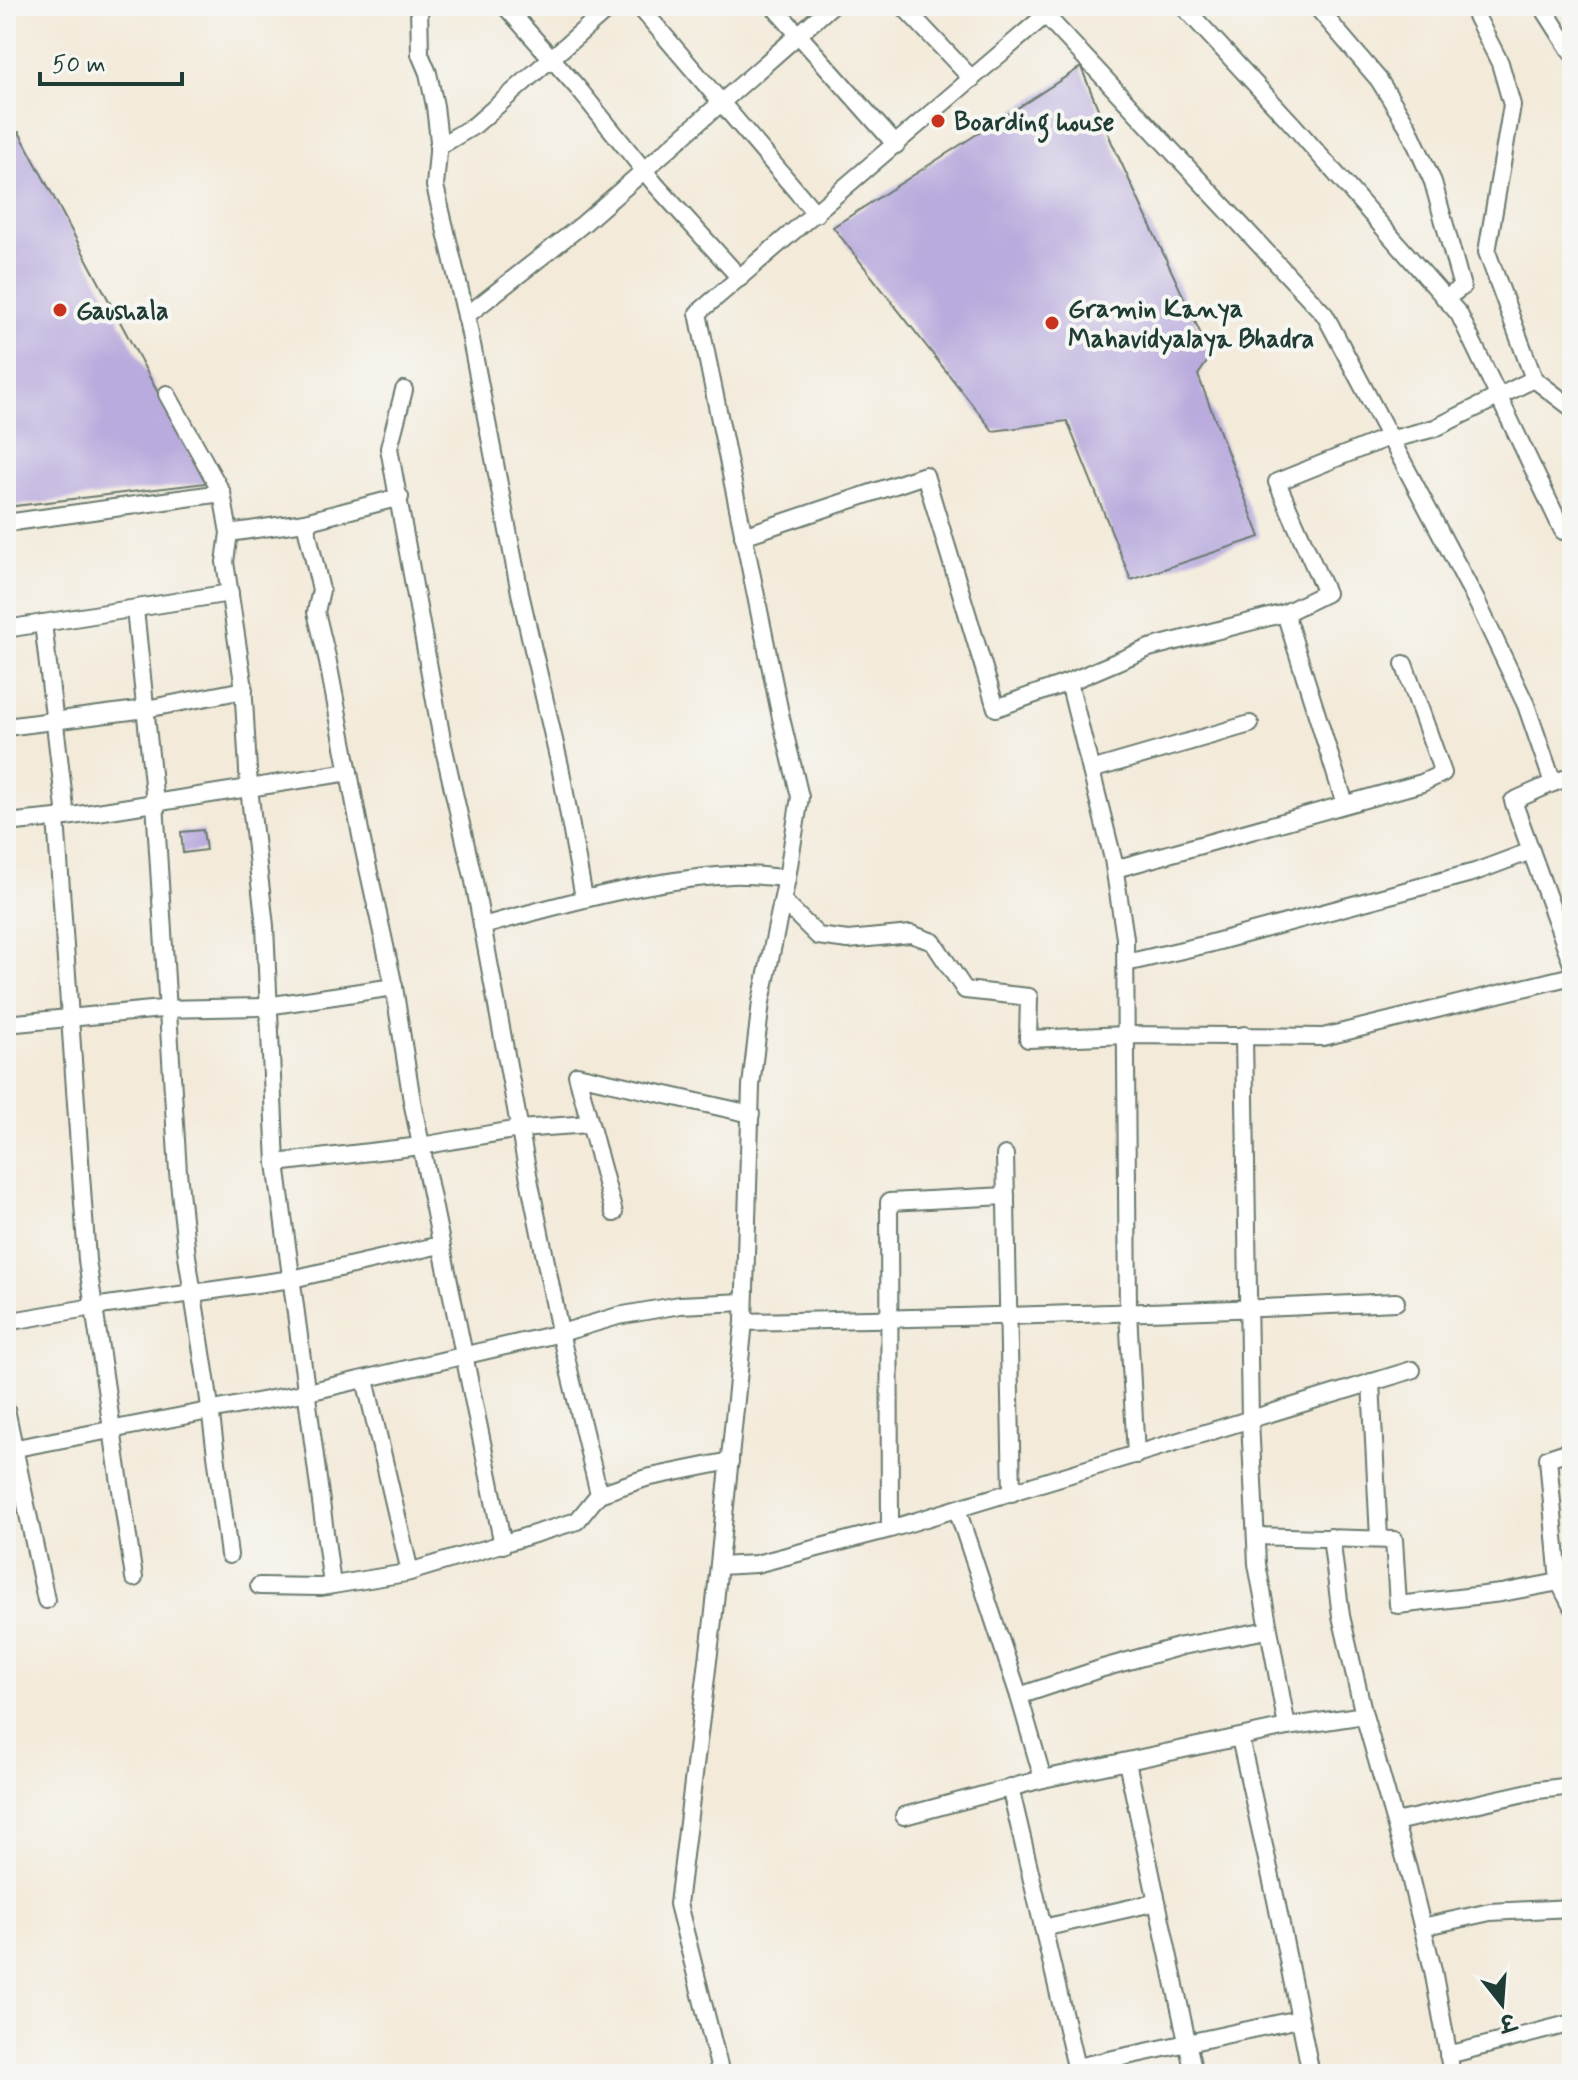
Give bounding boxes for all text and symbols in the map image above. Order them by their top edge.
scale bar [40,36,182,86]
text: 50 m [52,50,106,81]
place label: Boarding house [954,106,1115,143]
marker: Boarding house [929,112,947,130]
place label: Gramin Kanya Mahavidyalaya Bhadra [1068,293,1314,357]
place label: Gaushala [76,295,169,329]
marker: Gaushala [51,301,69,319]
marker: Gramin Kanya Mahavidyalaya Bhadra [1043,314,1061,332]
north arrow [1462,1964,1542,2044]
text: उ [1494,2005,1520,2037]

